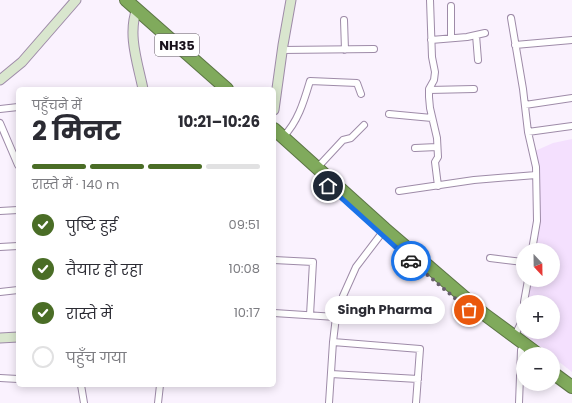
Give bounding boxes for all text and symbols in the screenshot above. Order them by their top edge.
road number: NH35 [155,34,199,56]
text: पहुँचने में [32,96,82,115]
text: 10:21–10:26 [178,111,260,132]
text: 2 मिनट [32,113,121,149]
pin [311,169,345,203]
text: रास्ते में · 140 m [32,175,119,194]
icon: home [317,175,339,197]
icon: check [32,214,54,236]
text: पुष्टि हुई [66,215,117,236]
text: 09:51 [229,215,260,234]
courier [391,241,431,281]
north arrow [516,243,560,287]
map controls [516,243,560,391]
icon: car [400,250,422,272]
icon: check [32,258,54,280]
text: तैयार हो रहा [66,259,142,280]
text: 10:08 [229,259,260,278]
pin [452,293,486,327]
button: + [516,295,560,339]
callout: Singh Pharma [325,296,445,324]
icon: bag [458,299,480,321]
text: Singh Pharma [338,300,432,319]
icon: check [32,302,54,324]
text: रास्ते में [66,303,113,324]
text: 10:17 [234,303,260,322]
text: पहुँच गया [66,347,126,368]
button: − [516,347,560,391]

